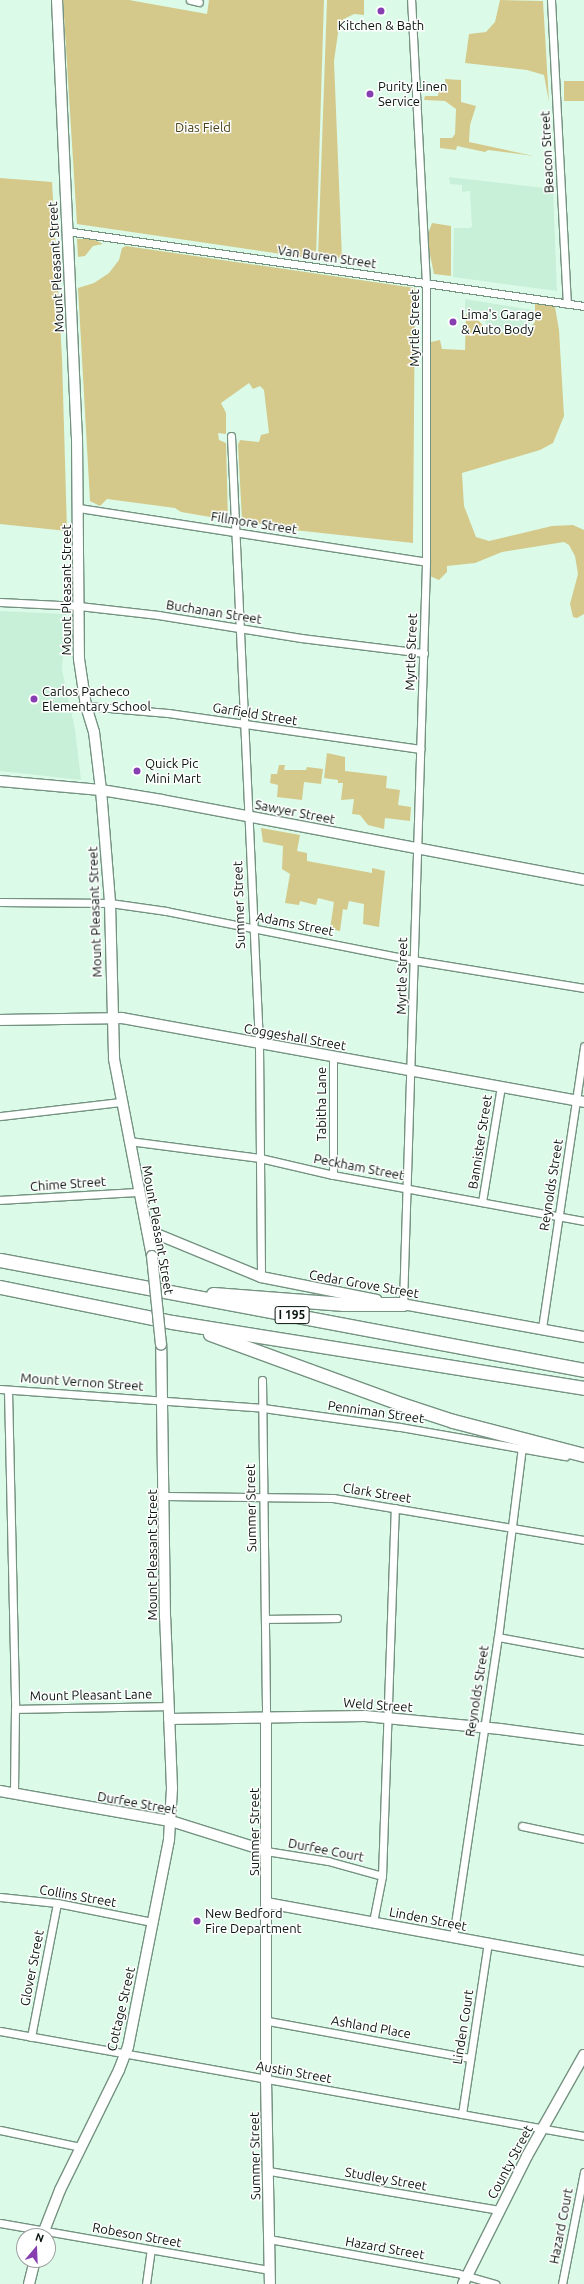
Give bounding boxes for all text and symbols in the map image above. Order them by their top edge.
marker: Kitchen & Bath [376,6,386,16]
place label: Kitchen & Bath [338,17,424,33]
place label: Purity Linen Service [378,79,447,110]
marker: Purity Linen Service [365,89,375,99]
street label: Beacon Street [537,110,557,194]
park label: Dias Field [175,119,231,135]
street label: Mount Pleasant Street [45,201,67,333]
street label: Van Buren Street [277,242,377,272]
street label: Myrtle Street [406,289,422,367]
place label: Lima's Garage & Auto Body [461,307,542,338]
marker: Lima's Garage & Auto Body [448,317,458,327]
street label: Fillmore Street [210,508,298,538]
street label: Mount Pleasant Street [58,524,74,656]
street label: Buchanan Street [165,597,263,627]
street label: Myrtle Street [402,613,420,691]
place label: Carlos Pacheco Elementary School [42,684,151,715]
marker: Carlos Pacheco Elementary School [29,694,39,704]
street label: Garfield Street [211,700,299,728]
place label: Quick Pic Mini Mart [145,756,201,787]
marker: Quick Pic Mini Mart [132,766,142,776]
street label: Sawyer Street [254,797,336,827]
street label: Mount Pleasant Street [85,846,105,978]
street label: Summer Street [230,861,248,949]
street label: Adams Street [255,909,335,939]
street label: Myrtle Street [394,937,410,1015]
street label: Coggeshall Street [243,1020,347,1054]
street label: Tabitha Lane [313,1067,329,1141]
street label: Bannister Street [465,1094,495,1190]
street label: Reynolds Street [536,1138,566,1232]
street label: Peckham Street [312,1151,406,1183]
street label: Mount Pleasant Street [139,1164,177,1296]
street label: Chime Street [29,1174,107,1194]
street label: Cedar Grove Street [308,1267,420,1301]
road number: I 195 [274,1305,310,1325]
street label: Mount Vernon Street [20,1370,144,1394]
street label: Penniman Street [327,1398,425,1426]
street label: Summer Street [242,1464,260,1552]
street label: Clark Street [342,1480,412,1506]
street label: Mount Pleasant Street [144,1489,160,1621]
street label: Reynolds Street [462,1644,492,1738]
street label: Mount Pleasant Lane [30,1686,152,1704]
street label: Weld Street [343,1695,413,1715]
street label: Durfee Street [96,1788,178,1818]
street label: Summer Street [246,1788,262,1876]
street label: Durfee Court [287,1835,365,1865]
street label: Collins Street [38,1882,118,1910]
street label: Linden Street [388,1904,468,1934]
place label: New Bedford Fire Department [205,1906,302,1937]
marker: New Bedford Fire Department [192,1916,202,1926]
street label: Glover Street [17,1929,47,2007]
street label: Cottage Street [104,1965,138,2053]
street label: Linden Court [449,1989,477,2065]
street label: Ashland Place [330,2012,412,2042]
street label: Austin Street [255,2058,333,2086]
street label: Summer Street [246,2112,264,2200]
street label: County Street [484,2123,536,2201]
street label: Studley Street [344,2164,428,2194]
street label: Hazard Court [546,2187,576,2265]
street label: Robeson Street [91,2219,183,2251]
north arrow [16,2228,56,2268]
text: N [34,2231,45,2245]
street label: Hazard Street [344,2233,426,2263]

